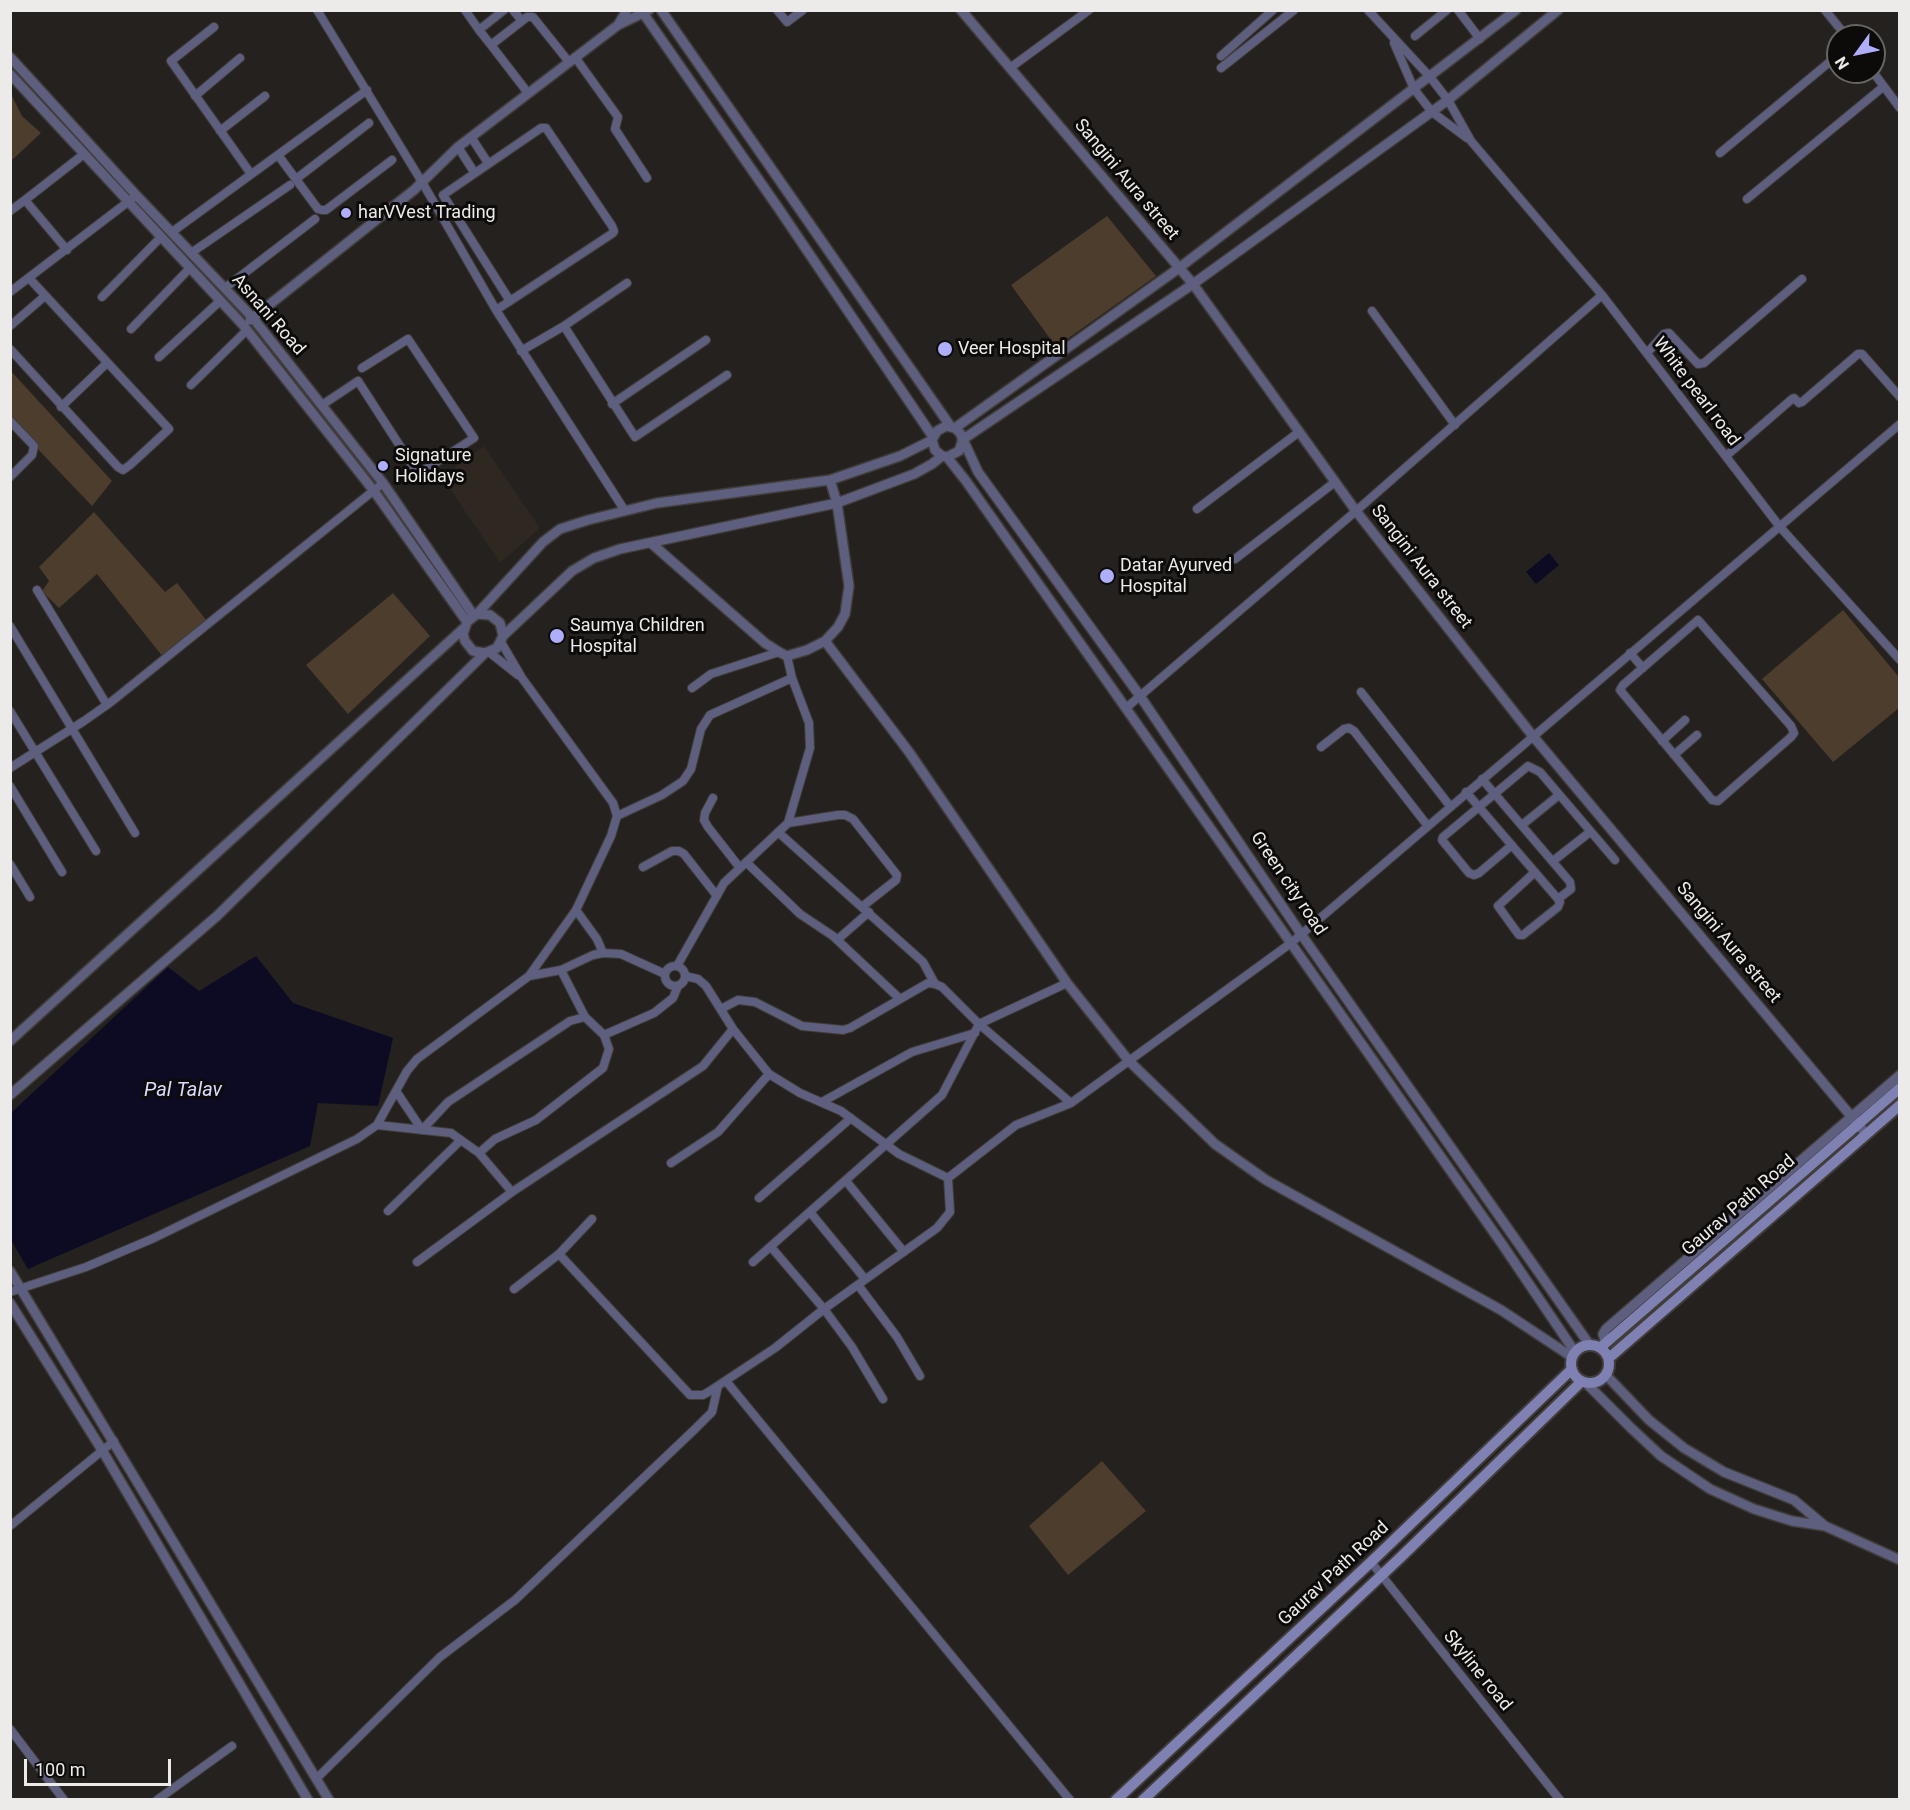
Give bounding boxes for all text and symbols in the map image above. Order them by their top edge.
north arrow [1826,24,1886,84]
text: N [1831,53,1853,73]
street label: Sangini Aura street [1069,115,1183,245]
place label: harVVest Trading [358,202,496,224]
marker: harVVest Trading [339,206,353,220]
street label: Asnani Road [227,270,309,360]
street label: White pearl road [1648,333,1744,451]
place label: Veer Hospital [958,338,1066,360]
marker: Veer Hospital [936,340,954,358]
place label: Signature Holidays [395,445,471,488]
marker: Signature Holidays [376,459,390,473]
street label: Sangini Aura street [1366,501,1476,633]
place label: Datar Ayurved Hospital [1120,555,1232,598]
marker: Datar Ayurved Hospital [1098,567,1116,585]
place label: Saumya Children Hospital [570,615,705,658]
marker: Saumya Children Hospital [548,627,566,645]
street label: Green city road [1245,828,1331,940]
street label: Sangini Aura street [1671,878,1785,1008]
water label: Pal Talav [144,1079,222,1103]
street label: Gaurav Path Road [1678,1151,1800,1261]
street label: Gaurav Path Road [1274,1517,1394,1631]
street label: Skyline road [1438,1626,1516,1716]
scale bar [27,1747,174,1785]
text: 100 m [35,1759,86,1780]

